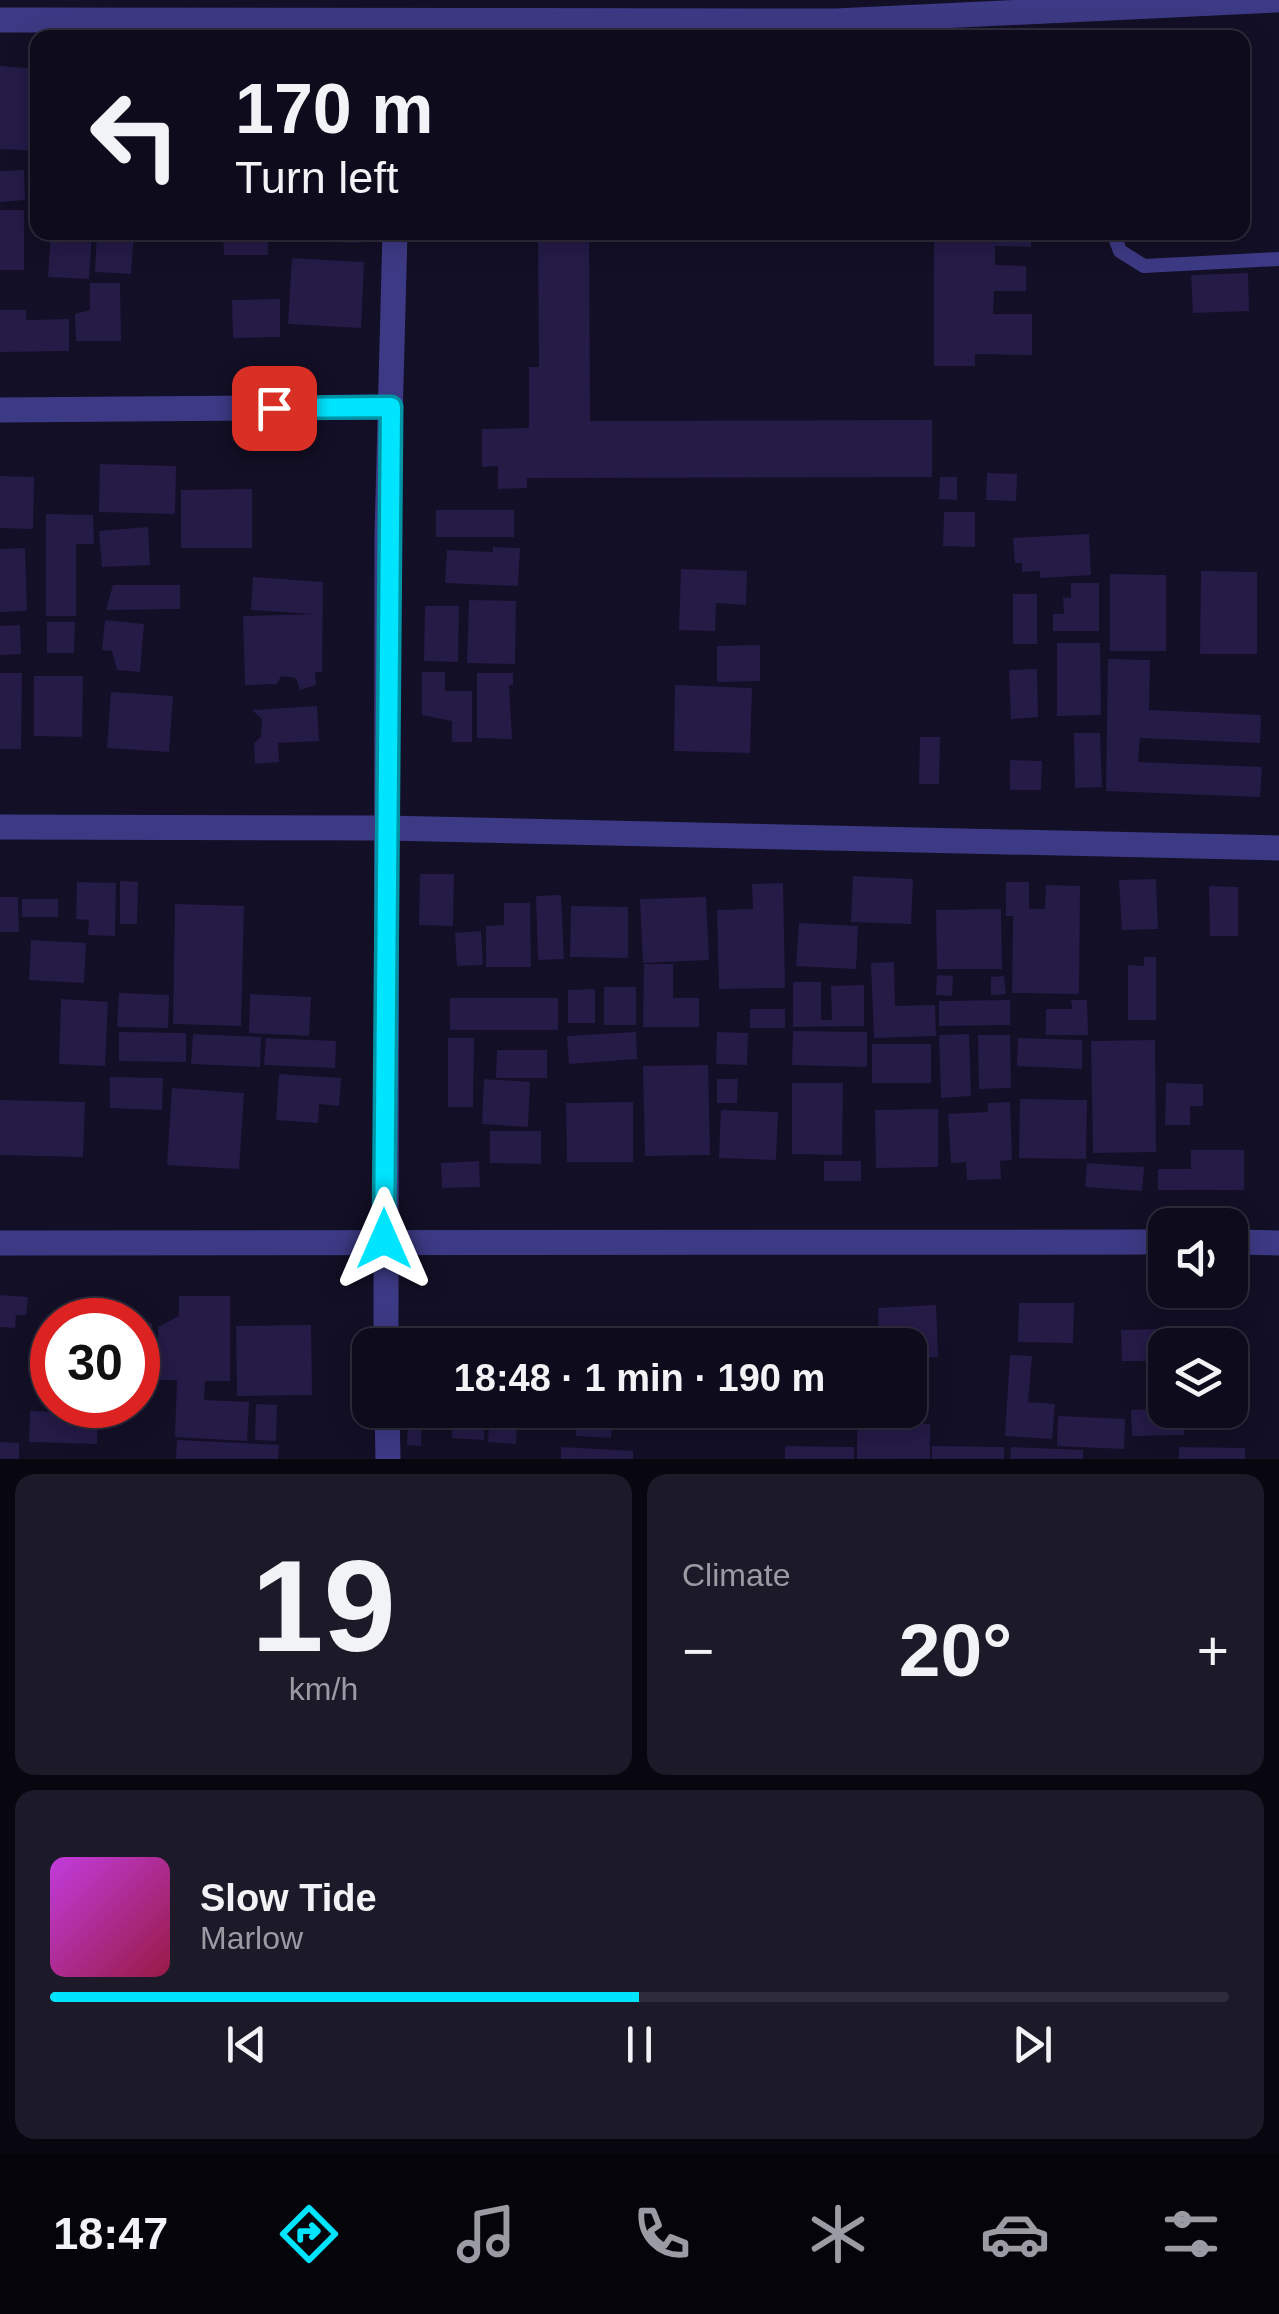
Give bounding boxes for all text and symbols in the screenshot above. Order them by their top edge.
icon: left [70,70,200,200]
text: 170 m [235,70,433,148]
text: Turn left [235,152,398,203]
pin [232,366,317,451]
icon: arrive [247,381,302,436]
position arrow [332,1187,436,1291]
map controls [1148,1208,1248,1428]
button: sound [1148,1208,1248,1308]
speed limit sign: 30 [30,1298,160,1428]
button: layers [1148,1328,1248,1428]
text: 18:48 · 1 min · 190 m [454,1357,825,1399]
text: 19 [251,1533,396,1679]
text: Climate [682,1557,790,1593]
text: 20° [899,1608,1012,1692]
text: − [682,1620,714,1682]
text: + [1197,1620,1229,1682]
text: km/h [289,1671,358,1707]
text: Slow Tide [200,1877,377,1919]
text: Marlow [200,1920,303,1956]
icon: previous [219,2017,274,2072]
icon: pause [612,2017,667,2072]
icon: next [1005,2017,1060,2072]
icon: directions [274,2199,344,2269]
icon: music [451,2199,521,2269]
icon: phone [627,2199,697,2269]
icon: climate [803,2199,873,2269]
icon: car [980,2199,1050,2269]
icon: filters [1156,2199,1226,2269]
text: 18:47 [53,2208,168,2259]

